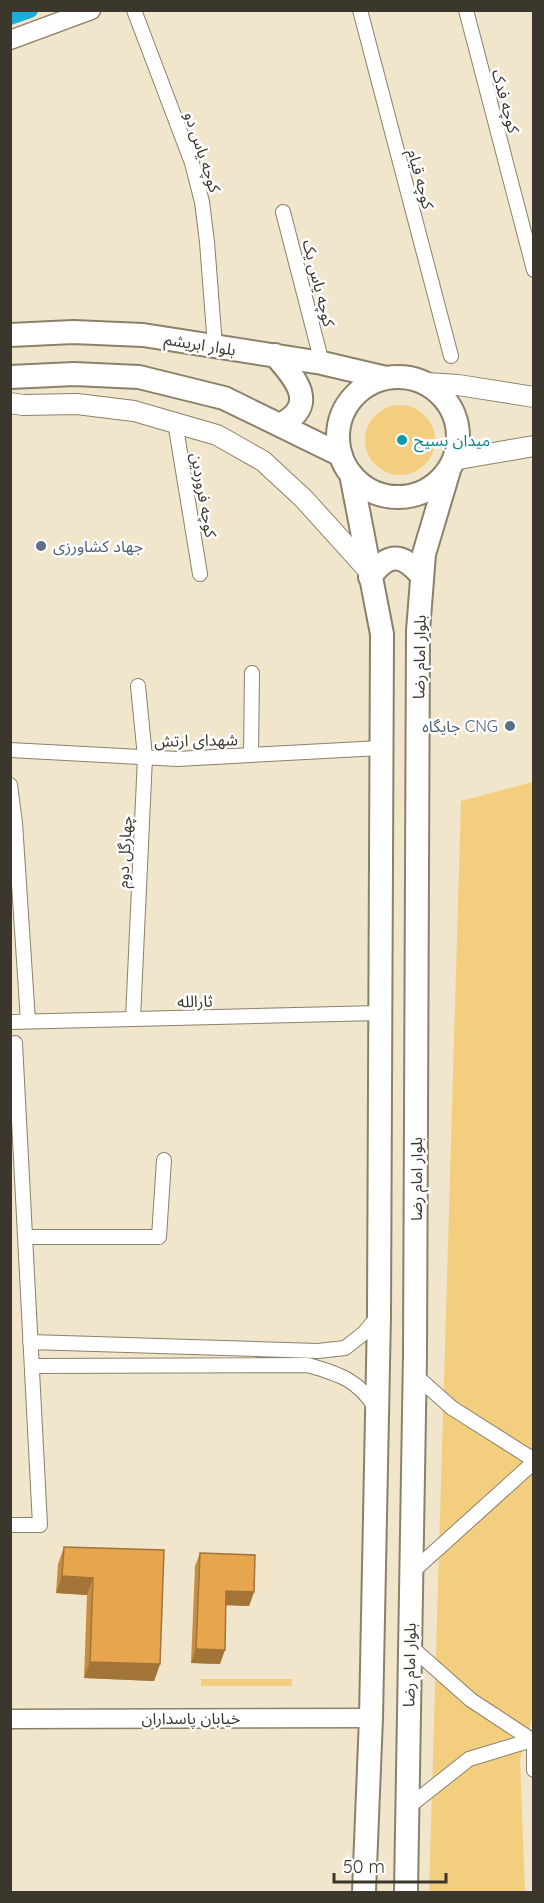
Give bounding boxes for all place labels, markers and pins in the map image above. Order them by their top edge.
place label: میدان بسیح [414,430,490,453]
marker: میدان بسیح [395,433,409,447]
place label: جهاد کشاورزی [53,536,143,556]
marker: جهاد کشاورزی [34,539,48,553]
place label: جایگاه CNG [422,716,498,736]
marker: جایگاه CNG [503,719,517,733]

